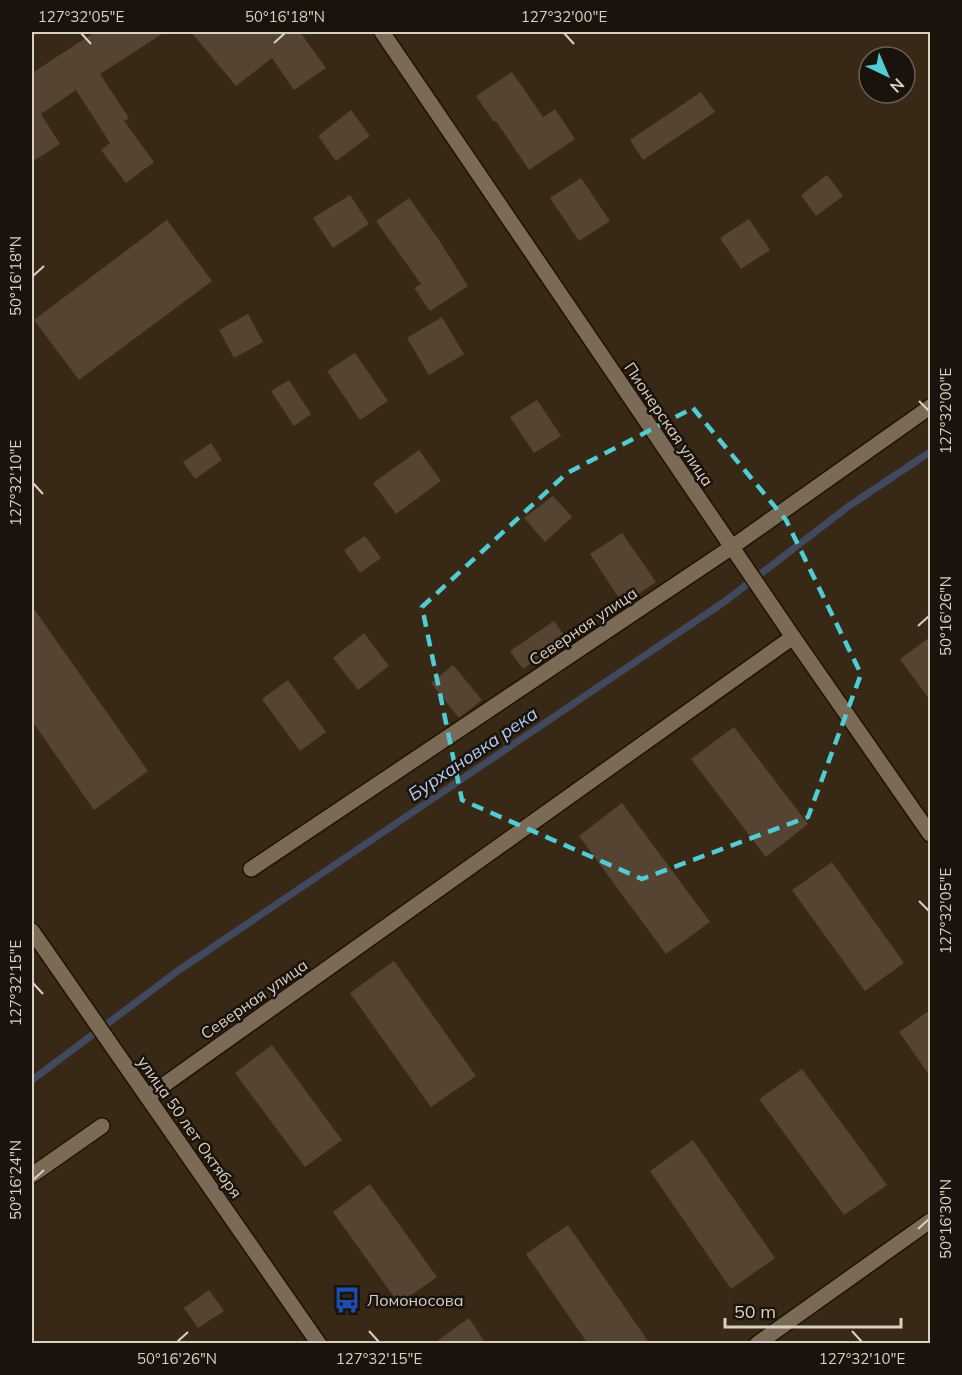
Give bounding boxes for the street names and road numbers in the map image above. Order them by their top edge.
street label: Пионерская улица [620,358,718,490]
street label: Северная улица [525,582,641,670]
street label: Северная улица [197,955,311,1043]
street label: улица 50 лет Октября [133,1052,247,1202]

